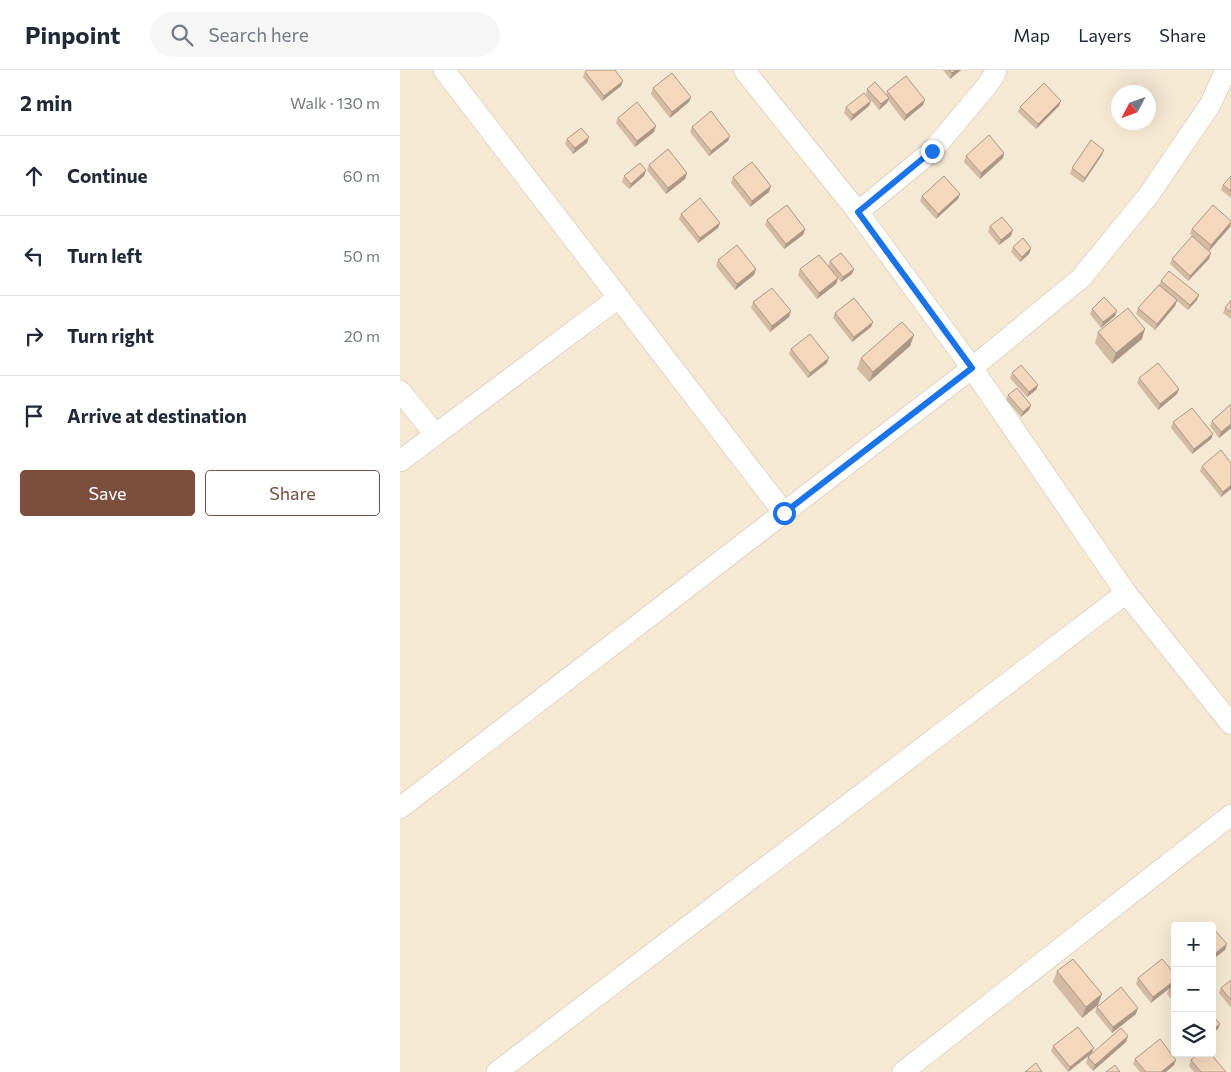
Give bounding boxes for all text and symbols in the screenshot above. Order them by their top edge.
search box [150,12,500,57]
text: Pinpoint [25,20,120,49]
icon: search [168,21,196,49]
text: Search here [208,23,309,46]
text: Map [1013,24,1050,46]
text: Layers [1078,24,1131,46]
text: Share [1159,24,1206,46]
north arrow [1111,85,1156,130]
text: 2 min [20,90,72,115]
text: Walk · 130 m [290,93,380,112]
route end [921,140,944,163]
icon: ahead [20,162,48,190]
text: Continue [67,164,147,187]
text: 60 m [343,166,380,185]
icon: left [20,242,48,270]
text: Turn left [67,244,142,267]
text: 50 m [343,246,380,265]
icon: right [20,322,48,350]
text: Turn right [67,324,154,347]
text: 20 m [344,326,380,345]
icon: arrive [20,402,48,430]
text: Arrive at destination [67,404,247,427]
button: Save [20,470,195,516]
button: Share [205,470,380,516]
route start [773,502,796,525]
map controls [1171,922,1216,1057]
button: + [1171,922,1216,967]
button: − [1171,967,1216,1012]
button: layers [1171,1012,1216,1057]

